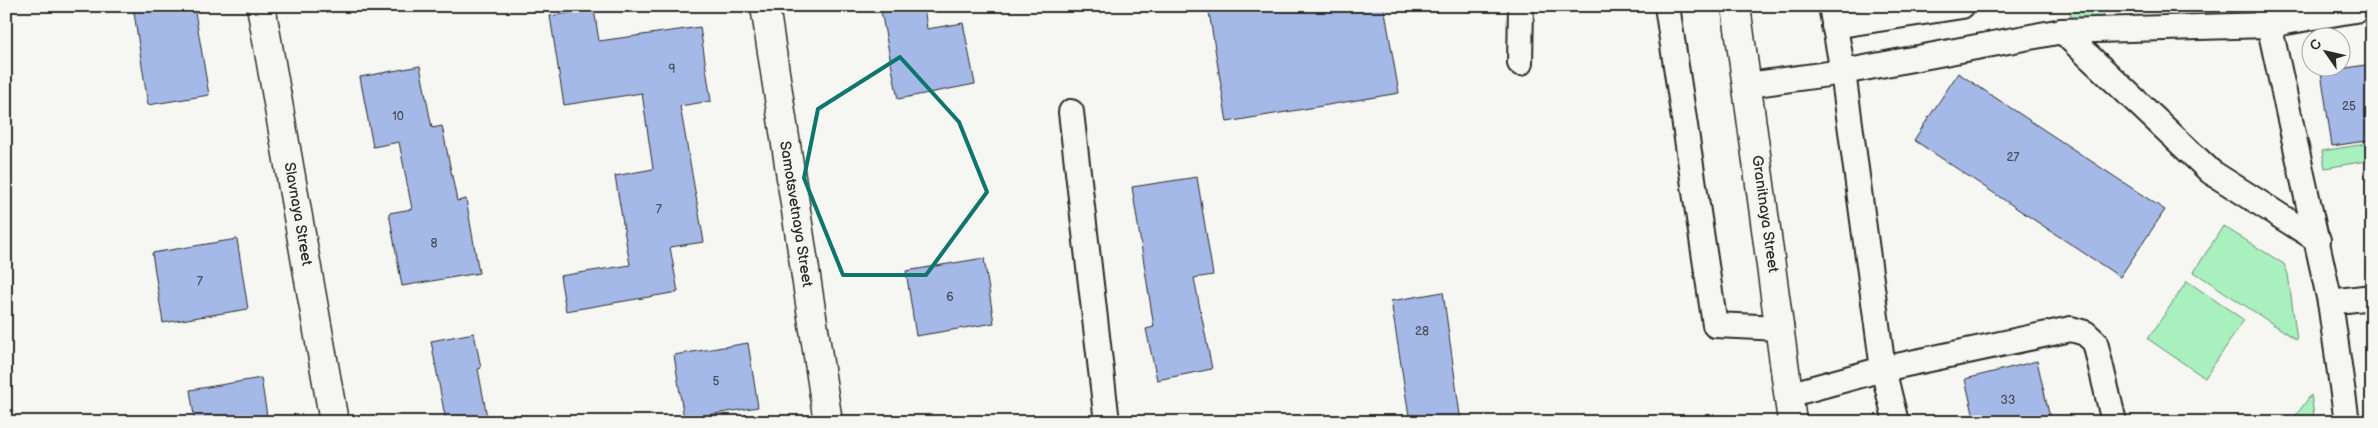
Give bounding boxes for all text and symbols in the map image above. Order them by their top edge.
north arrow [2300,28,2350,78]
text: С [2306,36,2326,54]
house number: 9 [669,62,676,77]
house number: 25 [2342,99,2356,114]
house number: 10 [392,109,404,124]
street label: Samotsvetnaya Street [775,140,817,289]
house number: 27 [2007,150,2020,165]
street label: Granitnaya Street [1747,154,1783,274]
street label: Slavnaya Street [280,161,317,268]
house number: 7 [656,202,662,217]
house number: 8 [431,236,438,251]
house number: 7 [197,274,203,289]
house number: 6 [946,290,954,305]
house number: 28 [1415,324,1429,339]
house number: 5 [713,374,720,389]
house number: 33 [2001,393,2015,408]

